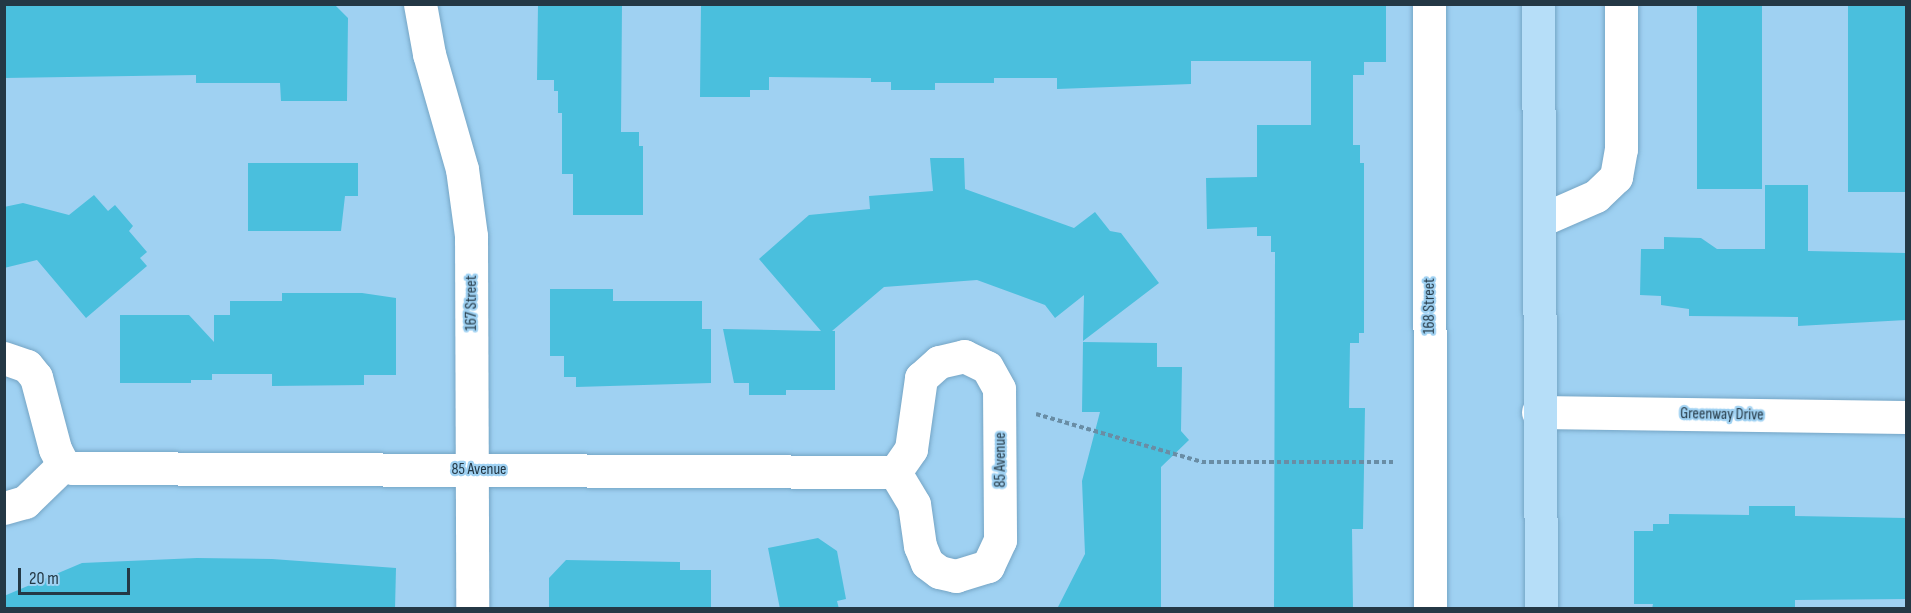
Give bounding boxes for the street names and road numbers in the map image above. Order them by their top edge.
street label: 167 Street [462,275,482,331]
street label: 168 Street [1420,278,1440,334]
street label: Greenway Drive [1680,405,1764,425]
street label: 85 Avenue [991,432,1011,488]
street label: 85 Avenue [451,460,507,480]

